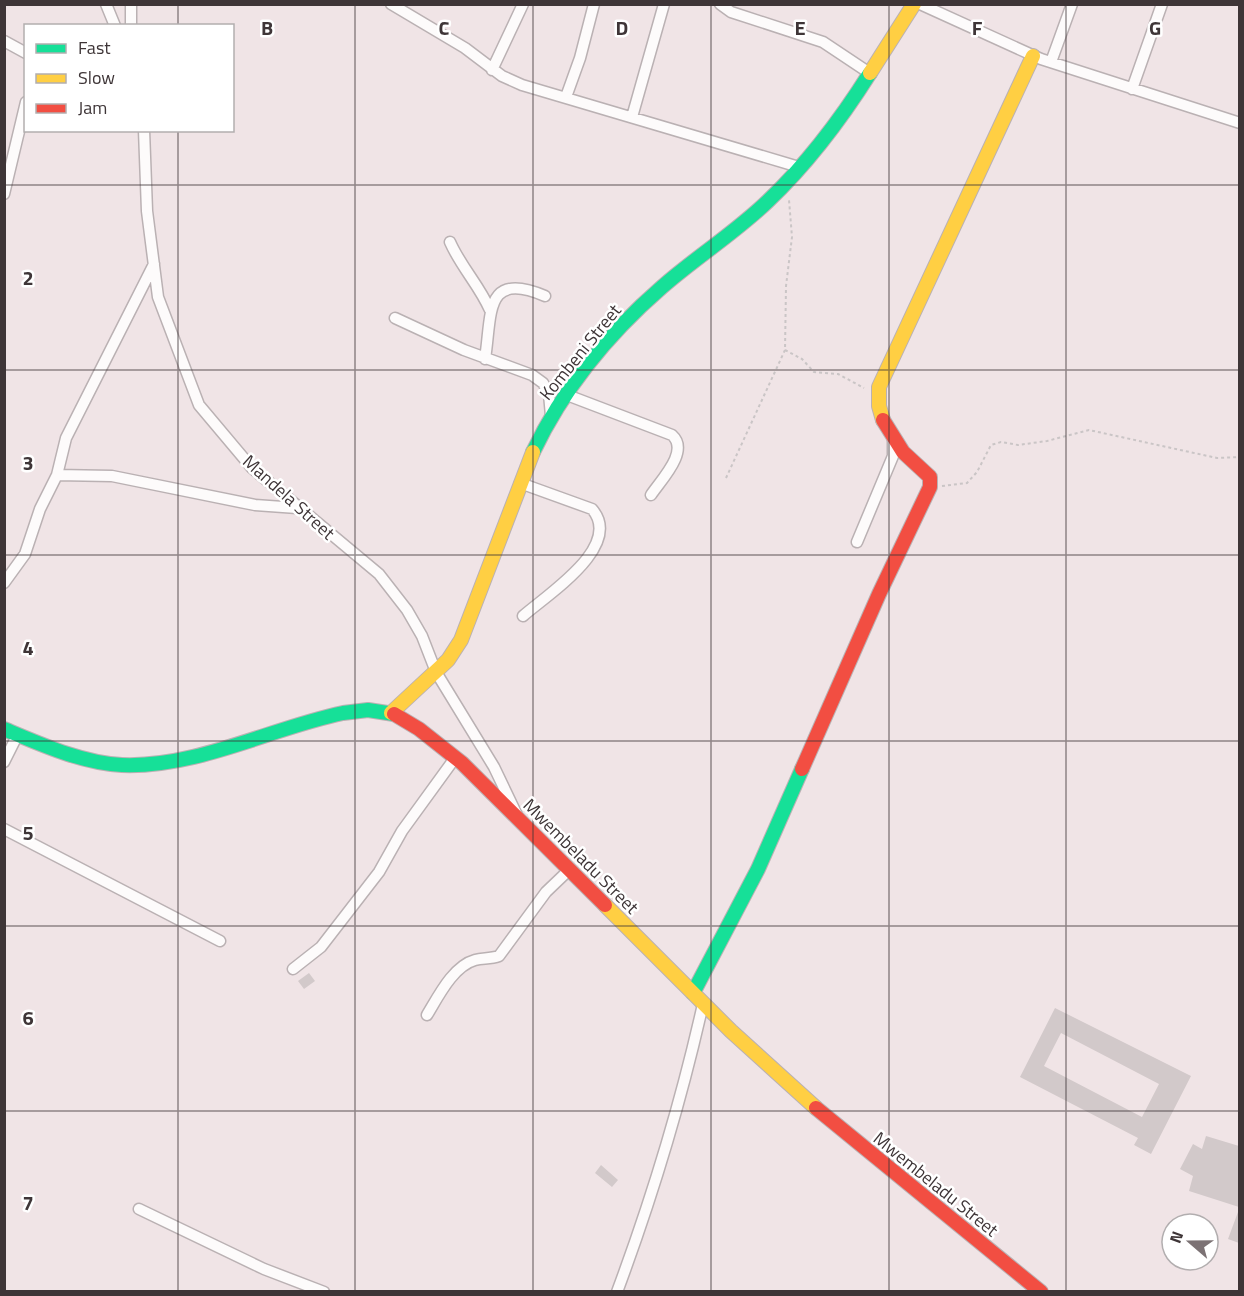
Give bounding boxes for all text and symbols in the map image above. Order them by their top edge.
text: B [261,12,273,43]
text: C [439,12,450,43]
text: D [616,12,628,43]
text: E [794,12,806,43]
text: F [972,12,983,43]
text: G [1149,12,1161,43]
legend [24,24,234,132]
text: Fast [78,34,111,61]
text: Slow [78,64,115,91]
text: Jam [78,94,107,121]
text: 2 [22,262,34,293]
street label: Kombeni Street [533,297,628,406]
text: 3 [22,447,34,478]
street label: Mandela Street [237,448,342,546]
text: 4 [22,632,34,663]
street label: Mwembeladu Street [517,792,645,920]
text: 5 [22,817,34,848]
text: 6 [22,1002,34,1033]
street label: Mwembeladu Street [868,1125,1005,1243]
text: 7 [22,1187,34,1218]
north arrow [1160,1212,1220,1272]
text: N [1163,1228,1189,1246]

